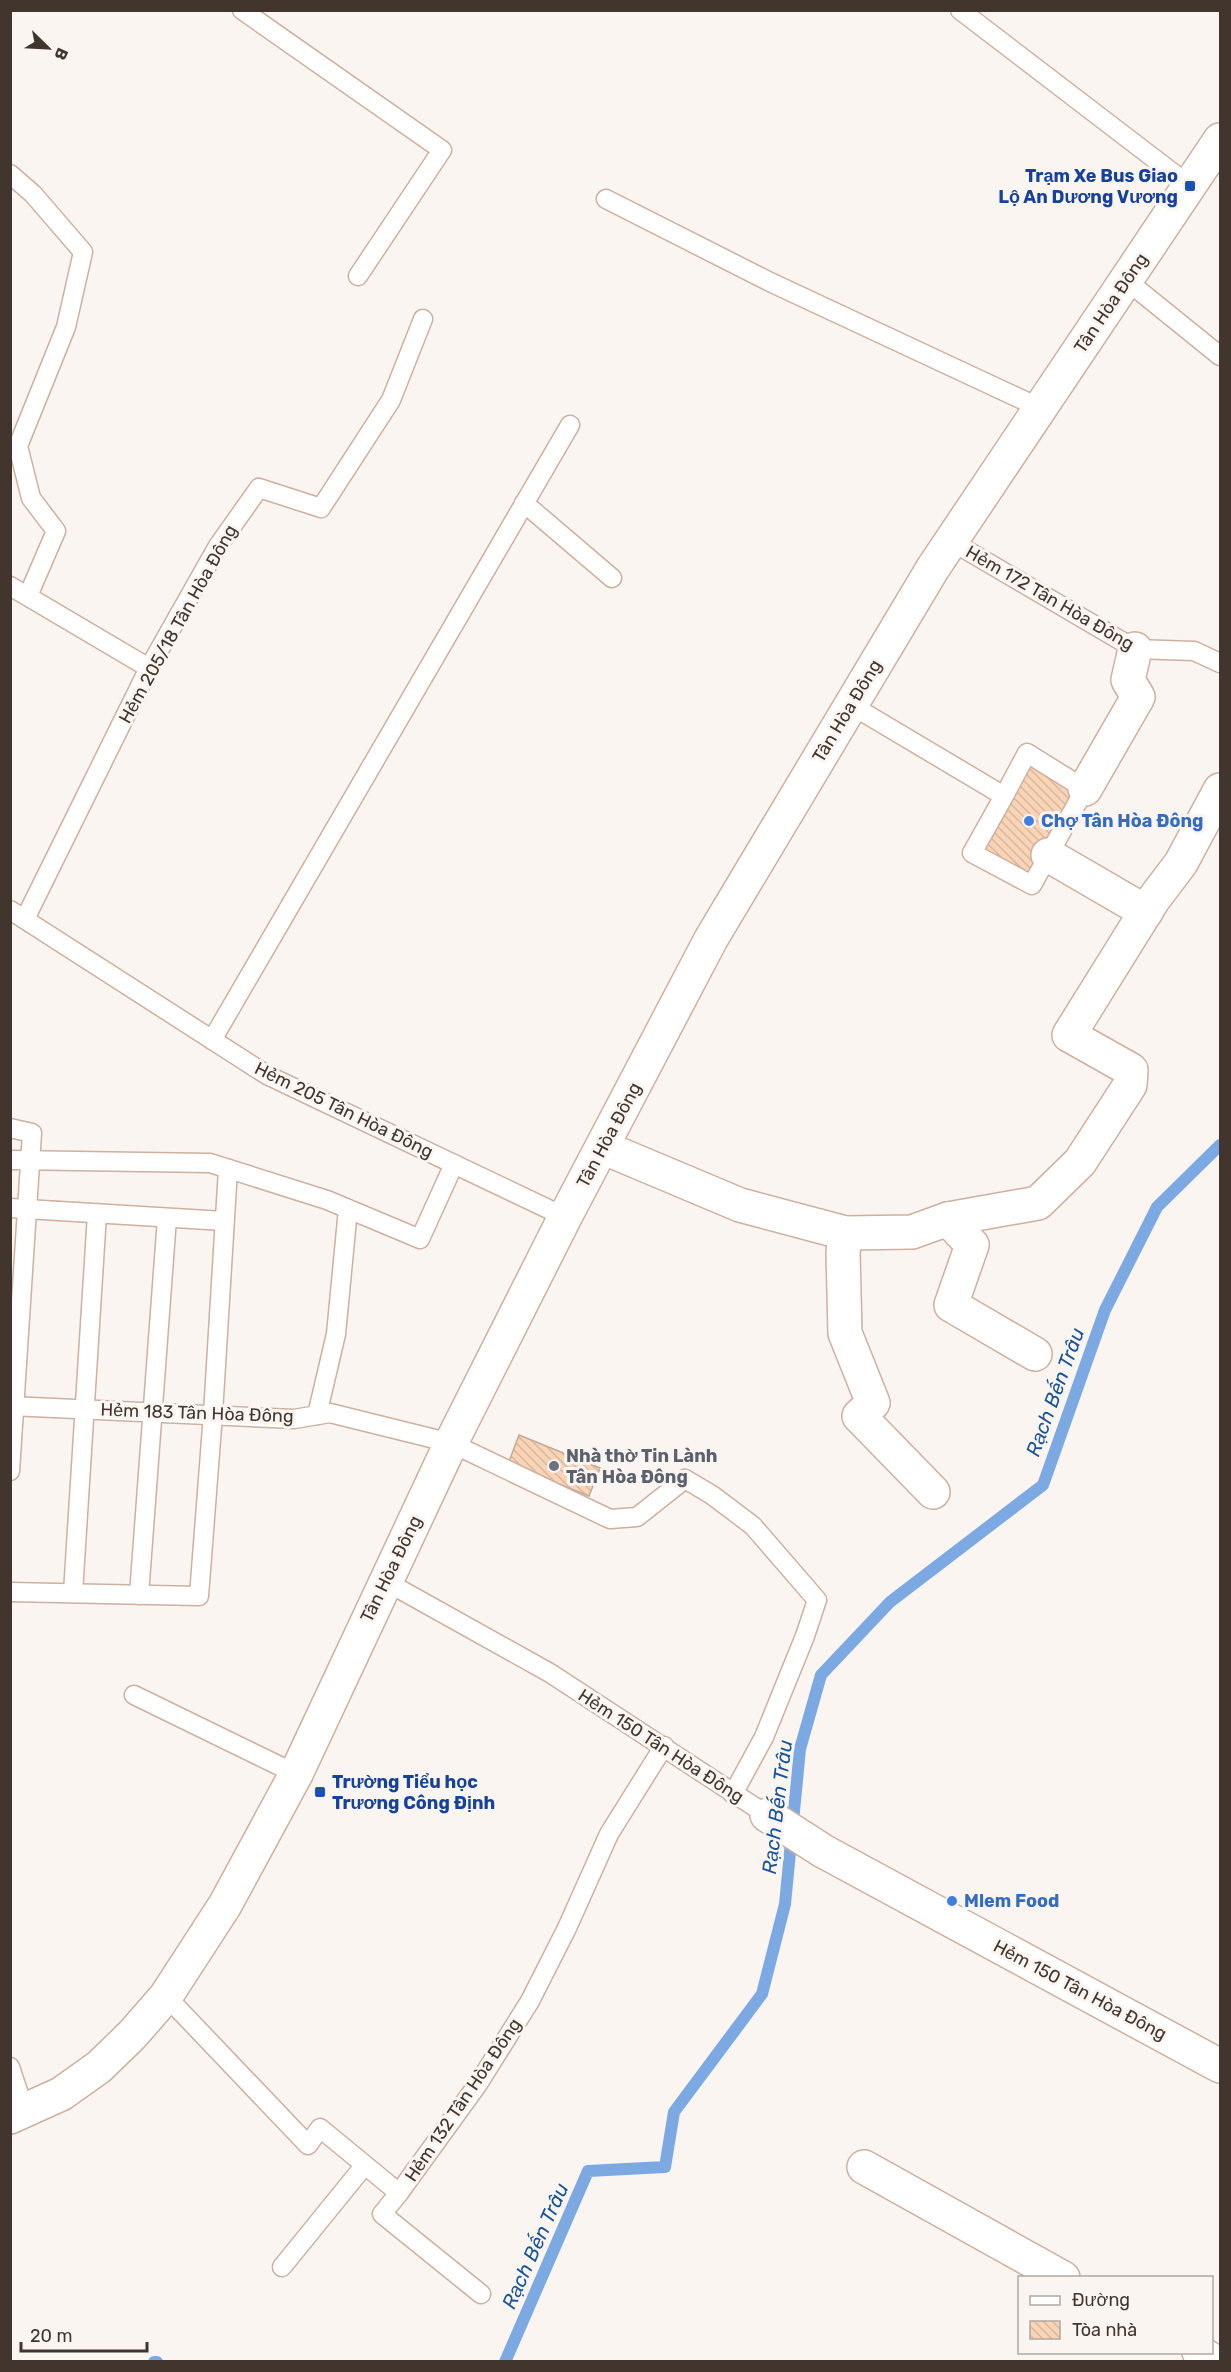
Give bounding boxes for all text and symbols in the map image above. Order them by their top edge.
north arrow [18,18,78,78]
text: B [50,45,72,63]
place label: Trạm Xe Bus Giao Lộ An Dương Vương [998,165,1178,208]
marker: Trạm Xe Bus Giao Lộ An Dương Vương [1183,179,1197,193]
street label: Tân Hòa Đông [1069,249,1153,357]
street label: Hẻm 205/18 Tân Hòa Đông [114,521,242,727]
street label: Hẻm 172 Tân Hòa Đông [962,541,1138,655]
street label: Tân Hòa Đông [808,656,886,766]
place label: Chợ Tân Hòa Đông [1041,810,1203,832]
marker: Chợ Tân Hòa Đông [1022,814,1036,828]
street label: Hẻm 205 Tân Hòa Đông [251,1057,437,1163]
street label: Tân Hòa Đông [572,1079,646,1191]
water label: Rạch Bến Trâu [1020,1324,1089,1460]
street label: Hẻm 183 Tân Hòa Đông [100,1399,294,1427]
place label: Nhà thờ Tin Lành Tân Hòa Đông [566,1445,717,1488]
marker: Nhà thờ Tin Lành Tân Hòa Đông [547,1459,561,1473]
street label: Tân Hòa Đông [356,1512,426,1626]
street label: Hẻm 150 Tân Hòa Đông [574,1684,748,1808]
water label: Rạch Bến Trâu [757,1738,797,1876]
place label: Trường Tiểu học Trương Công Định [332,1771,495,1814]
marker: Trường Tiểu học Trương Công Định [313,1785,327,1799]
place label: Mlem Food [964,1890,1059,1912]
marker: Mlem Food [945,1894,959,1908]
street label: Hẻm 150 Tân Hòa Đông [990,1935,1170,2045]
street label: Hẻm 132 Tân Hòa Đông [400,2014,526,2186]
water label: Rạch Bến Trâu [496,2179,573,2313]
legend [1018,2276,1213,2354]
text: Đường [1072,2289,1130,2311]
scale bar [21,2315,147,2353]
text: Tòa nhà [1072,2319,1137,2341]
text: 20 m [30,2325,72,2347]

